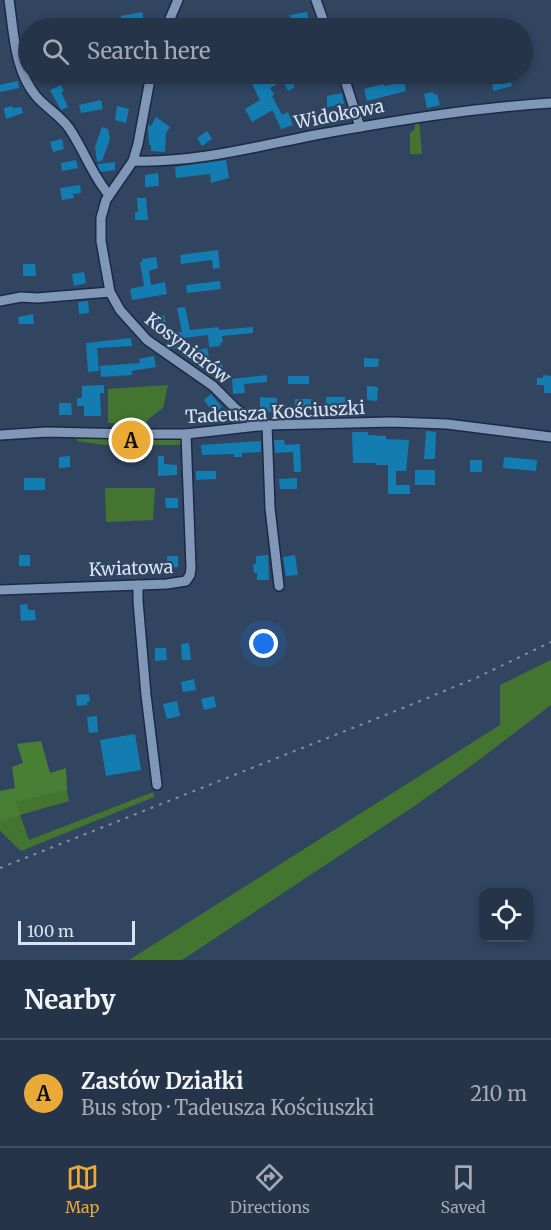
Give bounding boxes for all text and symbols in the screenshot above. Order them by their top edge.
search box [18,18,533,84]
icon: search [39,35,72,68]
text: Search here [87,37,210,65]
street label: Widokowa [291,94,386,134]
street label: Kosynierów [140,307,236,389]
street label: Tadeusza Kościuszki [184,396,366,428]
pin: A [112,418,150,462]
street label: Kwiatowa [88,555,174,581]
your location [249,629,278,658]
map controls [479,888,533,942]
button: locate [479,888,533,942]
scale bar [18,918,135,946]
text: 100 m [27,921,74,941]
text: Nearby [24,983,116,1016]
text: Zastów Działki [81,1067,243,1095]
text: A [36,1081,51,1106]
text: 210 m [470,1081,527,1106]
text: Bus stop · Tadeusza Kościuszki [81,1095,374,1120]
tab: Map [65,1161,99,1217]
tab: Directions [230,1161,310,1217]
tab: Saved [440,1161,486,1217]

